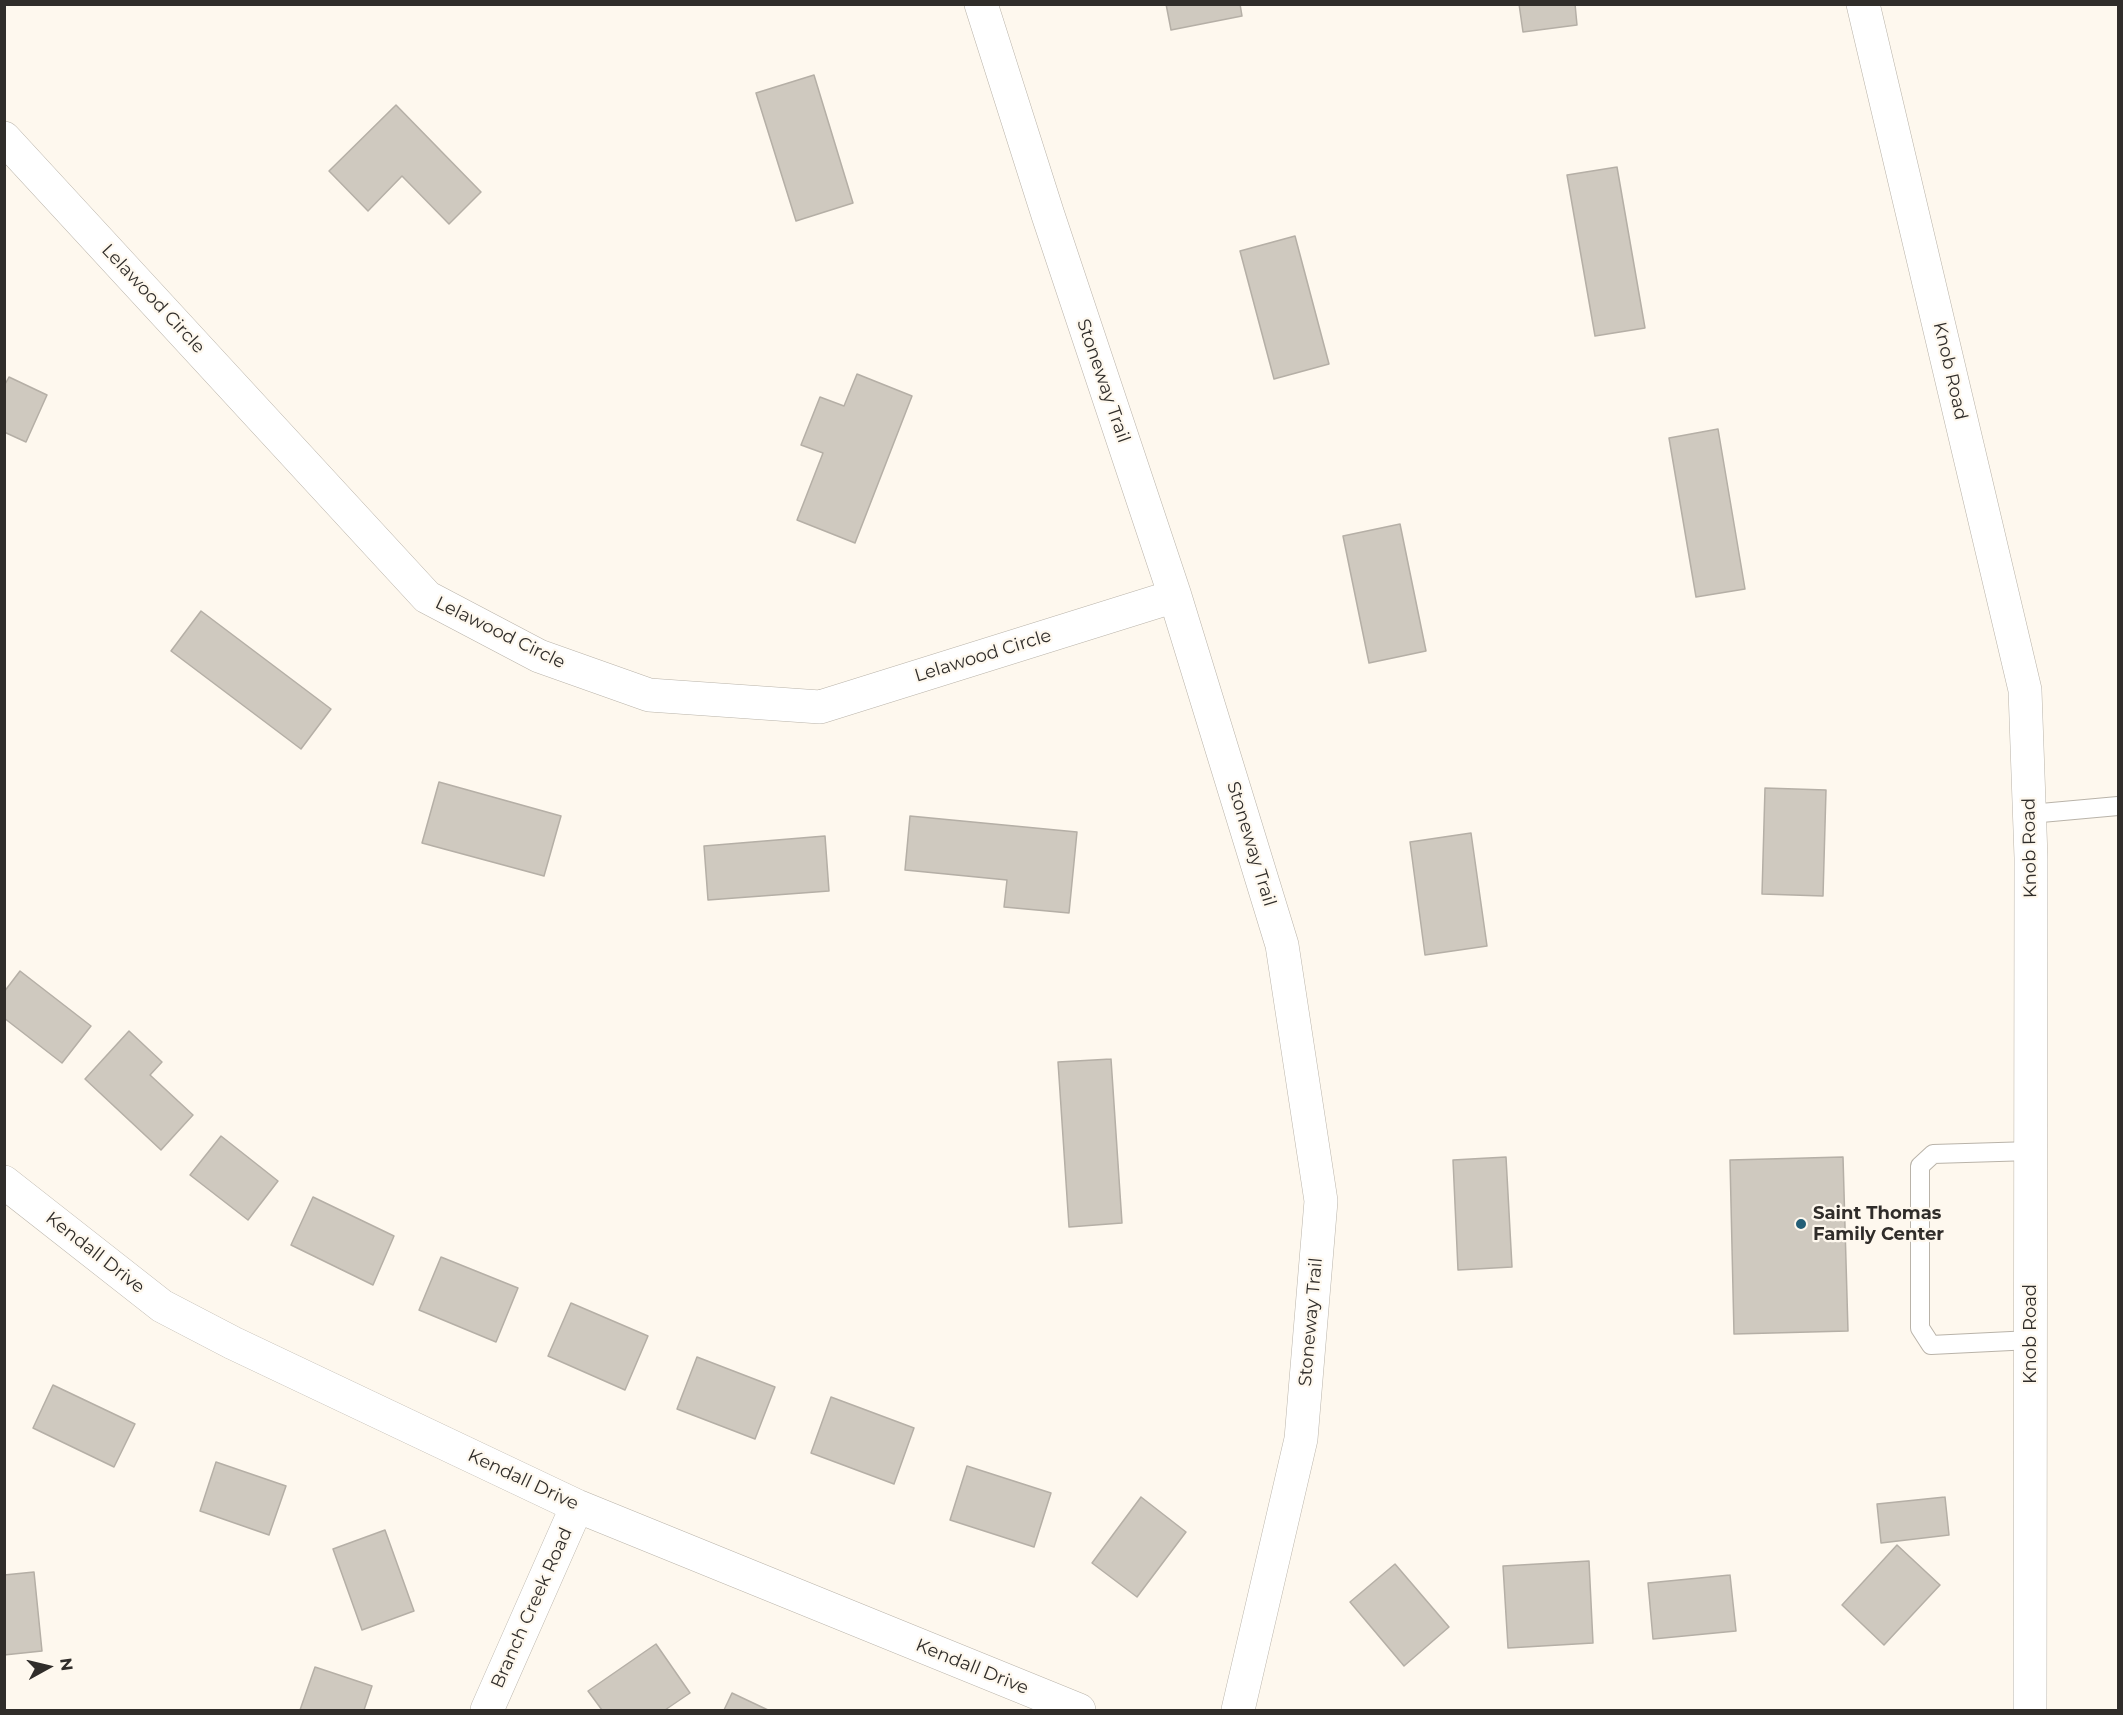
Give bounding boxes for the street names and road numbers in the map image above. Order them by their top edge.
street label: Lelawood Circle [97,240,209,358]
street label: Stoneway Trail [1072,316,1134,446]
street label: Knob Road [1928,320,1972,422]
street label: Lelawood Circle [431,592,569,674]
street label: Lelawood Circle [912,625,1054,687]
street label: Stoneway Trail [1222,779,1280,909]
street label: Knob Road [2018,798,2042,898]
street label: Kendall Drive [41,1208,149,1298]
street label: Stoneway Trail [1295,1257,1327,1387]
street label: Knob Road [2020,1284,2042,1384]
street label: Kendall Drive [464,1445,582,1515]
street label: Branch Creek Road [487,1524,577,1692]
street label: Kendall Drive [912,1635,1032,1699]

